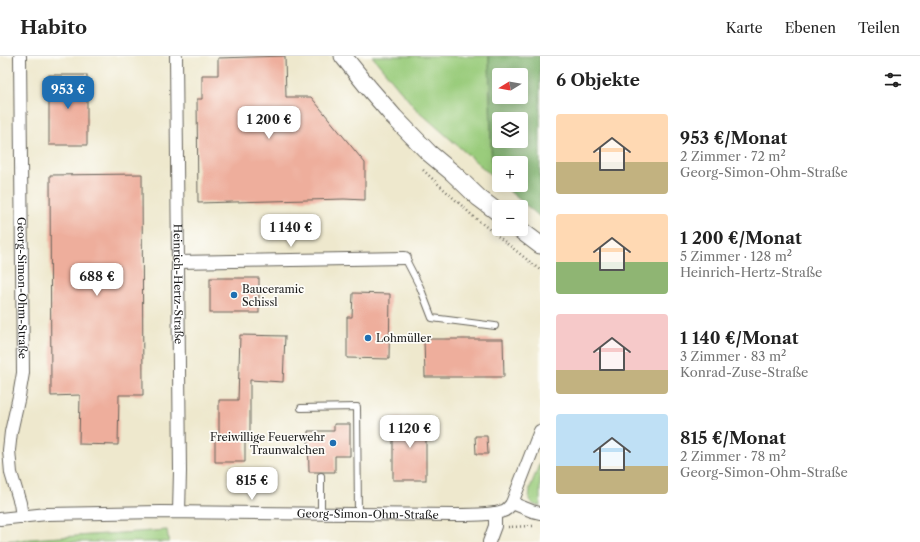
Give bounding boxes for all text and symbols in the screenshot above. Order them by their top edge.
text: Habito [20,16,87,39]
text: Karte [726,19,763,37]
text: Ebenen [785,19,836,37]
text: Teilen [858,19,900,37]
north arrow [492,68,528,104]
map controls [492,68,528,236]
icon: filters [882,69,904,91]
text: 6 Objekte [556,70,640,90]
pin: 953 € [40,76,96,110]
text: 953 € [51,81,85,97]
pin: 1 200 € [232,106,306,140]
text: 1 200 € [247,111,291,127]
button: layers [492,112,528,148]
text: 953 €/Monat [680,128,787,148]
icon: home [588,130,636,178]
text: 2 Zimmer · 72 m² [680,148,786,164]
button: + [492,156,528,192]
text: Georg-Simon-Ohm-Straße [680,164,848,180]
button: − [492,200,528,236]
pin: 1 140 € [254,214,328,248]
street label: Georg-Simon-Ohm-Straße [15,217,30,359]
text: 1 140 € [270,219,312,235]
street label: Heinrich-Hertz-Straße [171,224,186,344]
text: 1 200 €/Monat [680,228,802,248]
icon: home [588,230,636,278]
text: 5 Zimmer · 128 m² [680,248,792,264]
pin: 688 € [69,263,125,297]
text: Heinrich-Hertz-Straße [680,264,822,280]
text: 688 € [79,268,115,284]
place label: Bauceramic Schissl [242,282,304,309]
marker: Bauceramic Schissl [229,290,239,300]
text: 1 140 €/Monat [680,328,799,348]
icon: home [588,330,636,378]
place label: Lohmüller [376,331,431,345]
marker: Lohmüller [363,333,373,343]
text: 3 Zimmer · 83 m² [680,348,786,364]
text: Konrad-Zuse-Straße [680,364,808,380]
pin: 1 120 € [373,415,447,449]
text: 1 120 € [389,420,431,436]
text: 815 €/Monat [680,428,786,448]
place label: Freiwillige Feuerwehr Traunwalchen [210,430,325,457]
icon: home [588,430,636,478]
marker: Freiwillige Feuerwehr Traunwalchen [328,438,338,448]
text: 2 Zimmer · 78 m² [680,448,786,464]
text: Georg-Simon-Ohm-Straße [680,464,848,480]
pin: 815 € [224,467,280,501]
text: 815 € [236,472,268,488]
street label: Georg-Simon-Ohm-Straße [297,506,439,522]

